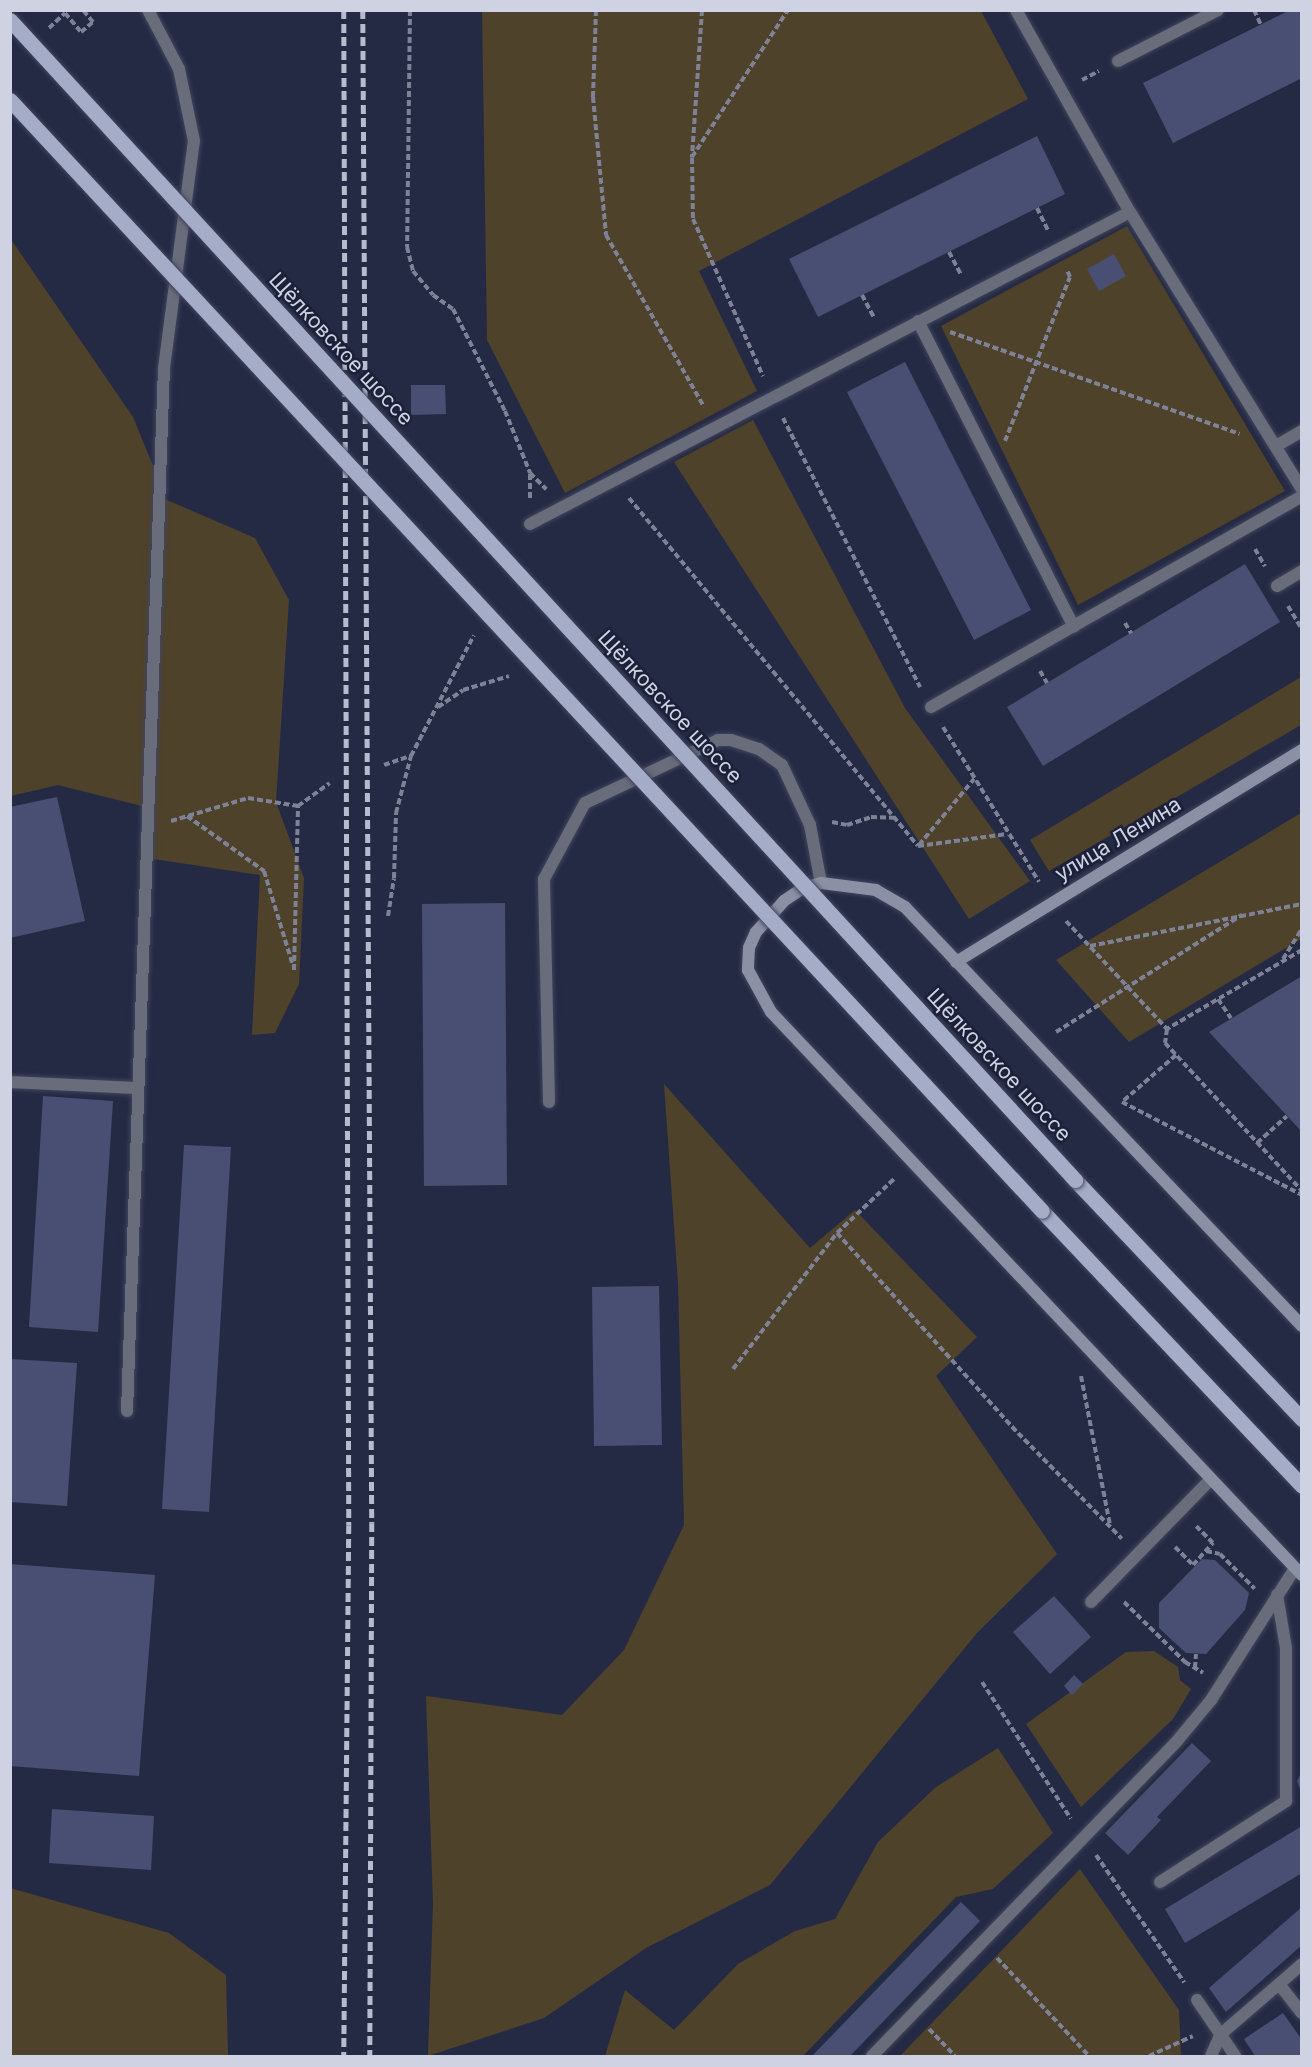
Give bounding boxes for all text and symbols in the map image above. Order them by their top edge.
street label: Щёлковское шоссе [264,267,418,431]
street label: Щёлковское шоссе [593,625,747,789]
street label: улица Ленина [1050,791,1186,887]
street label: Щёлковское шоссе [922,983,1076,1147]

